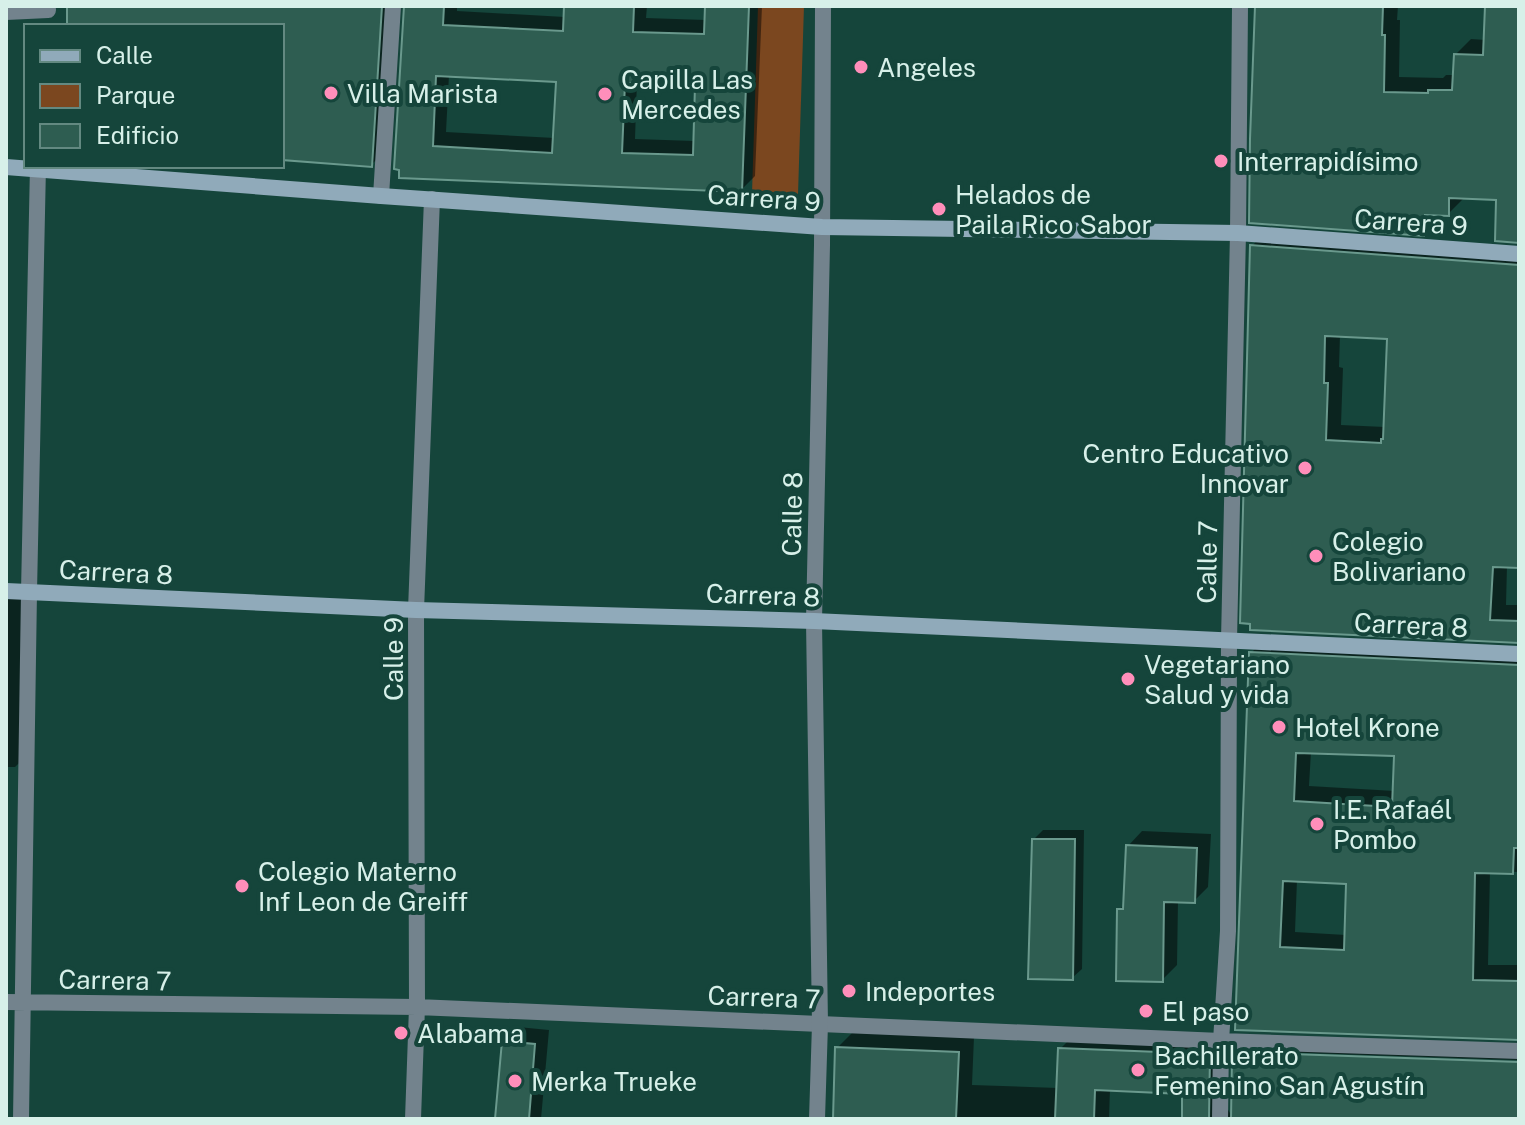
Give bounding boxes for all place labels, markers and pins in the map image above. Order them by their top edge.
place label: Angeles [877,52,976,83]
marker: Angeles [852,58,870,76]
place label: Capilla Las Mercedes [621,64,753,125]
place label: Villa Marista [347,78,498,109]
marker: Villa Marista [322,84,340,102]
marker: Capilla Las Mercedes [596,85,614,103]
place label: Interrapidísimo [1237,146,1418,177]
marker: Interrapidísimo [1212,152,1230,170]
place label: Helados de Paila Rico Sabor [955,179,1152,240]
marker: Helados de Paila Rico Sabor [930,200,948,218]
place label: Centro Educativo Innovar [1083,438,1289,499]
marker: Centro Educativo Innovar [1296,459,1314,477]
place label: Colegio Bolivariano [1332,526,1466,587]
marker: Colegio Bolivariano [1307,547,1325,565]
place label: Vegetariano Salud y vida [1144,649,1290,710]
marker: Vegetariano Salud y vida [1119,670,1137,688]
place label: Hotel Krone [1295,712,1440,743]
marker: Hotel Krone [1270,718,1288,736]
place label: I.E. Rafaél Pombo [1333,794,1452,855]
marker: I.E. Rafaél Pombo [1308,815,1326,833]
place label: Colegio Materno Inf Leon de Greiff [258,856,468,917]
marker: Colegio Materno Inf Leon de Greiff [233,877,251,895]
place label: Indeportes [865,976,995,1007]
marker: Indeportes [840,982,858,1000]
place label: El paso [1162,996,1249,1027]
marker: El paso [1137,1002,1155,1020]
place label: Alabama [417,1018,524,1049]
marker: Alabama [392,1024,410,1042]
place label: Bachillerato Femenino San Agustín [1154,1040,1425,1101]
marker: Bachillerato Femenino San Agustín [1129,1061,1147,1079]
place label: Merka Trueke [531,1066,697,1097]
marker: Merka Trueke [506,1072,524,1090]

